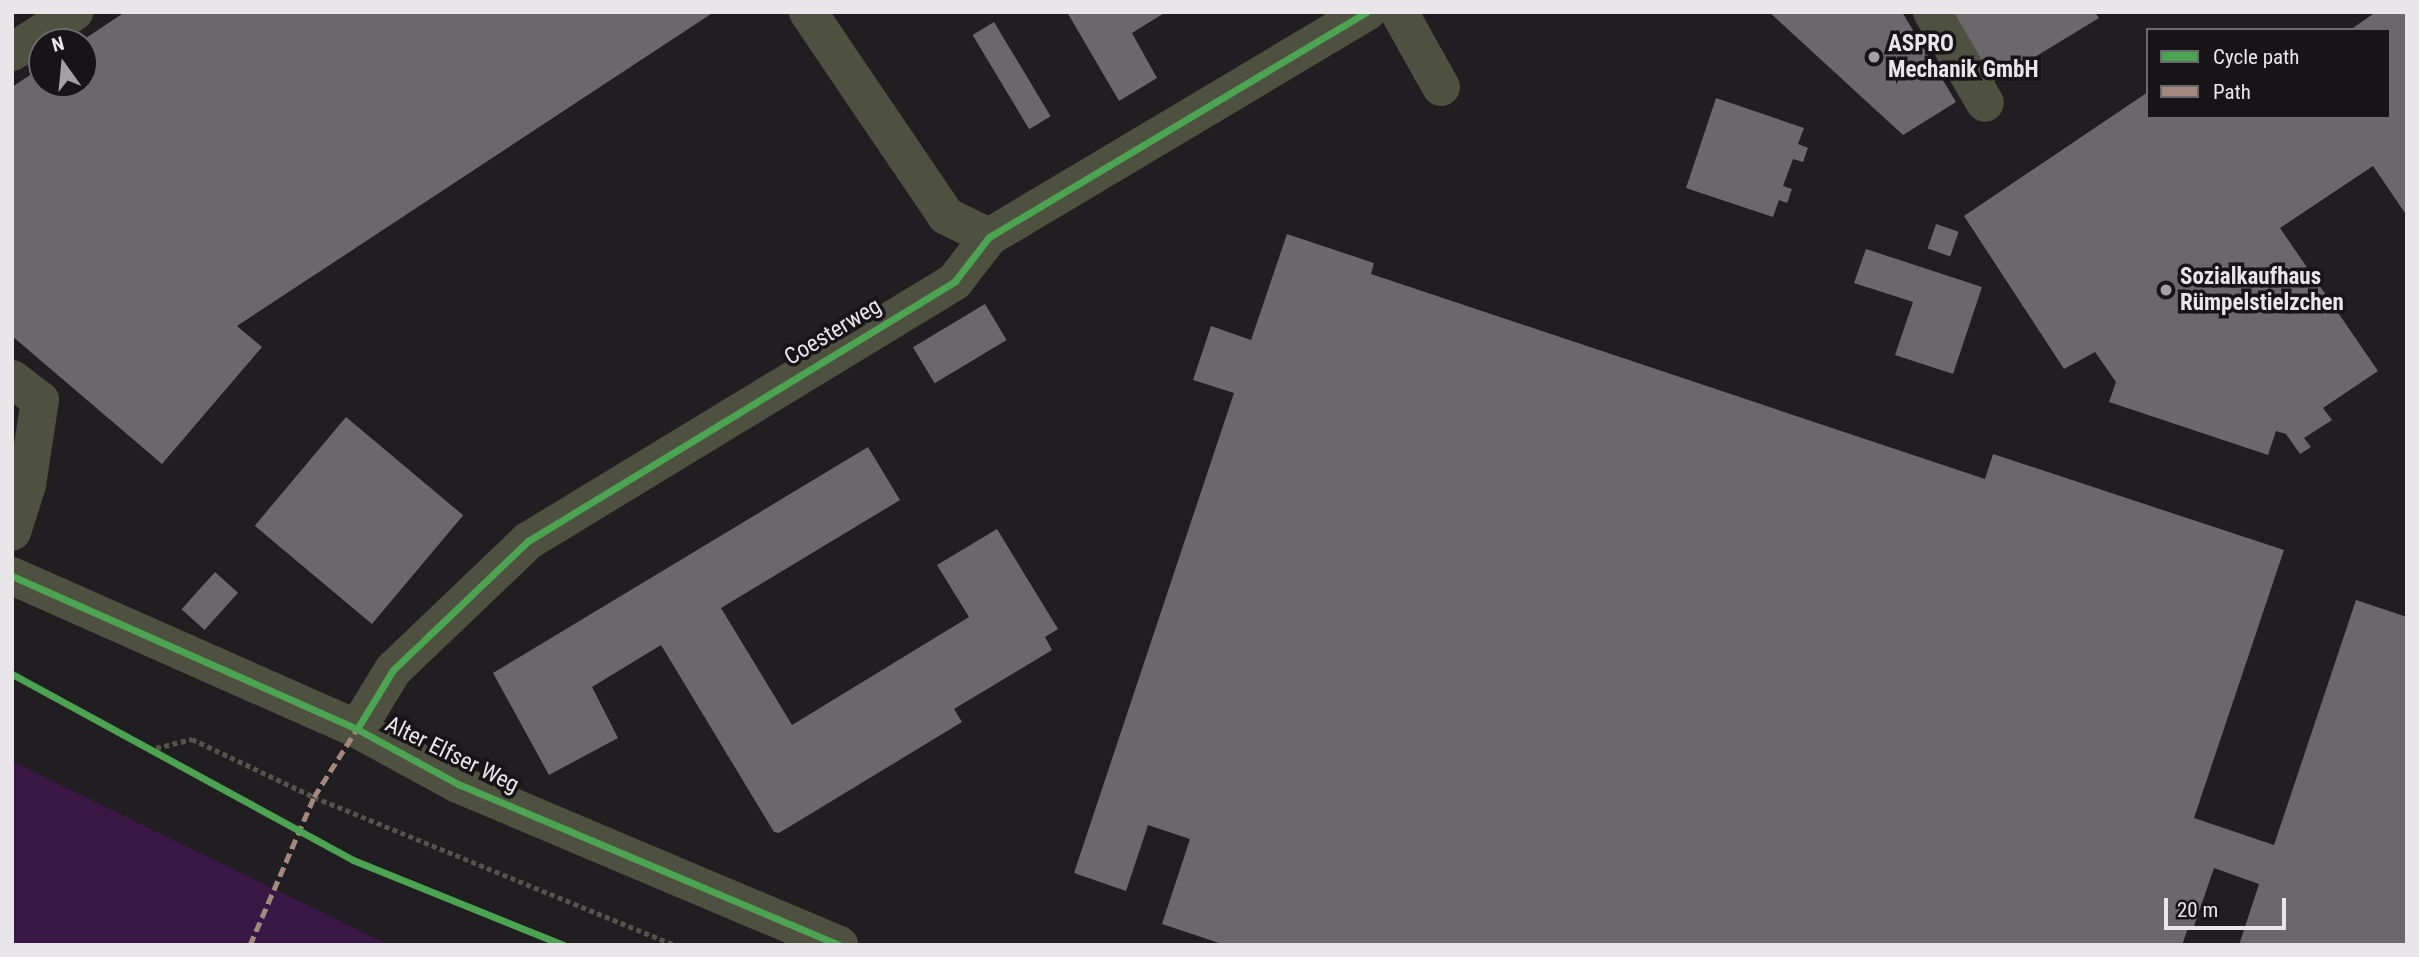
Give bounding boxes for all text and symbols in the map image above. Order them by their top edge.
north arrow [28,28,98,98]
legend [2146,28,2391,119]
place label: ASPRO Mechanik GmbH [1888,30,2039,84]
text: N [49,32,67,57]
text: Cycle path [2213,45,2299,69]
marker: ASPRO Mechanik GmbH [1866,49,1882,65]
text: Path [2213,80,2251,104]
place label: Sozialkaufhaus Rümpelstielzchen [2180,263,2344,317]
marker: Sozialkaufhaus Rümpelstielzchen [2158,282,2174,298]
street label: Coesterweg [780,292,886,372]
street label: Alter Elfser Weg [381,711,523,799]
scale bar [2167,884,2290,928]
text: 20 m [2177,898,2218,922]

